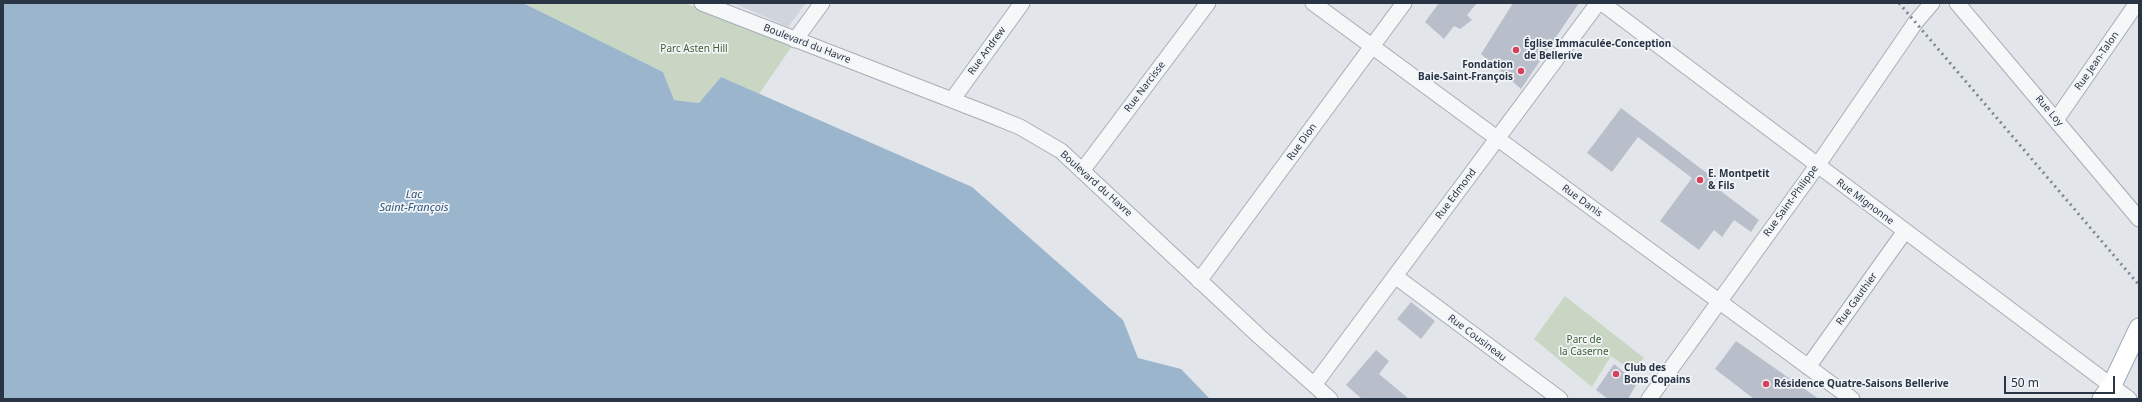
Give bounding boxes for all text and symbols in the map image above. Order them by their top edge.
street label: Boulevard du Havre [762,22,852,66]
street label: Rue Andrew [966,25,1008,77]
street label: Rue Jean-Talon [2072,29,2122,93]
place label: Église Immaculée-Conception de Bellerive [1524,38,1671,62]
park label: Parc Asten Hill [660,43,728,55]
marker: Église Immaculée-Conception de Bellerive [1511,45,1521,55]
street label: Rue Narcisse [1122,59,1168,115]
place label: Fondation Baie-Saint-François [1418,59,1513,82]
marker: Fondation Baie-Saint-François [1516,66,1526,76]
street label: Rue Loy [2033,93,2065,129]
street label: Rue Dion [1285,121,1319,163]
street label: Boulevard du Havre [1058,149,1134,219]
street label: Rue Saint-Philippe [1761,163,1821,239]
street label: Rue Edmond [1433,166,1479,222]
place label: E. Montpetit & Fils [1708,168,1769,192]
marker: E. Montpetit & Fils [1695,175,1705,185]
street label: Rue Mignonne [1834,177,1896,227]
street label: Rue Danis [1559,182,1605,220]
water label: Lac Saint-François [380,188,448,214]
street label: Rue Gauthier [1834,270,1880,328]
street label: Rue Cousineau [1445,312,1509,364]
park label: Parc de la Caserne [1559,334,1609,358]
place label: Club des Bons Copains [1624,362,1691,386]
scale bar [2006,368,2117,394]
marker: Club des Bons Copains [1611,369,1621,379]
text: 50 m [2011,374,2039,391]
place label: Résidence Quatre-Saisons Bellerive [1774,378,1949,390]
marker: Résidence Quatre-Saisons Bellerive [1761,379,1771,389]

